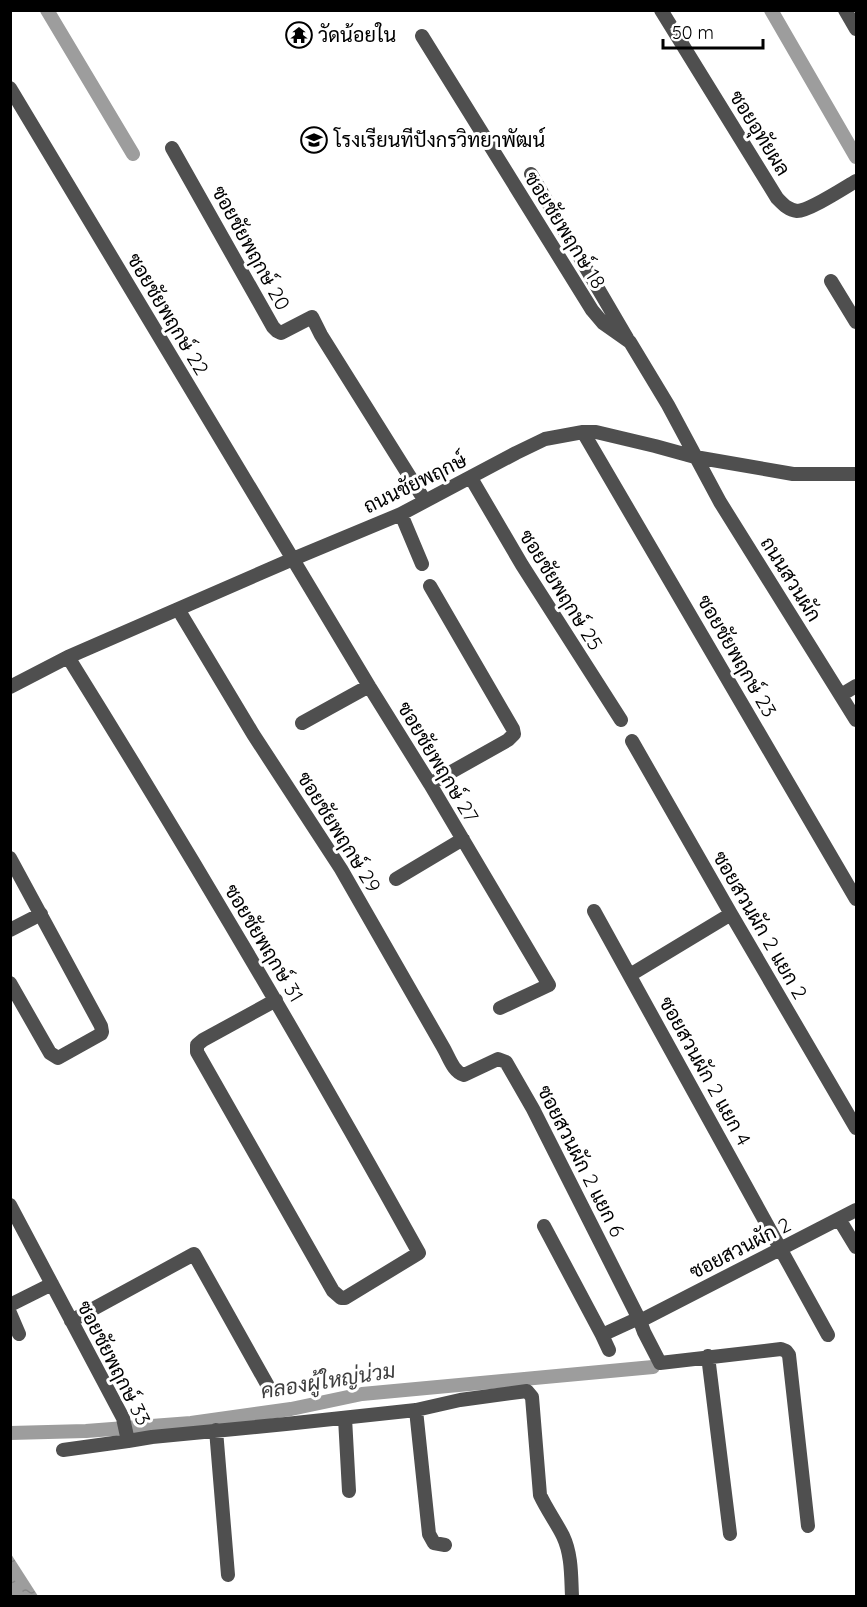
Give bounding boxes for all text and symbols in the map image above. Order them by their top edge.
scale bar [663,12,764,50]
temple icon: วัดน้อยใน [284,20,314,50]
text: 50 m [672,21,714,44]
place label: วัดน้อยใน [318,22,396,47]
street label: ซอยอุทัยผล [723,85,796,181]
school or university icon: โรงเรียนทีปังกรวิทยาพัฒน์ [299,125,329,155]
place label: โรงเรียนทีปังกรวิทยาพัฒน์ [333,126,545,152]
street label: ซอยชัยพฤกษ์ 18 [519,166,612,293]
street label: ซอยชัยพฤกษ์ 20 [207,181,297,314]
street label: ซอยชัยพฤกษ์ 22 [122,248,215,379]
street label: ถนนชัยพฤกษ์ [359,446,471,518]
street label: ซอยชัยพฤกษ์ 25 [514,524,609,655]
street label: ถนนสวนผัก [755,532,827,626]
street label: ซอยชัยพฤกษ์ 23 [692,590,783,721]
street label: ซอยชัยพฤกษ์ 27 [393,696,485,827]
street label: ซอยชัยพฤกษ์ 29 [292,766,387,897]
street label: ซอยสวนผัก 2 แยก 2 [708,846,813,1003]
street label: ซอยชัยพฤกษ์ 31 [219,879,310,1006]
street label: ซอยสวนผัก 2 แยก 4 [654,992,757,1150]
street label: ซอยสวนผัก 2 แยก 6 [532,1081,631,1241]
street label: ซอยสวนผัก 2 [685,1211,795,1284]
street label: ซอยชัยพฤกษ์ 33 [72,1296,157,1429]
water label: คลองผู้ใหญ่น่วม [259,1357,397,1406]

